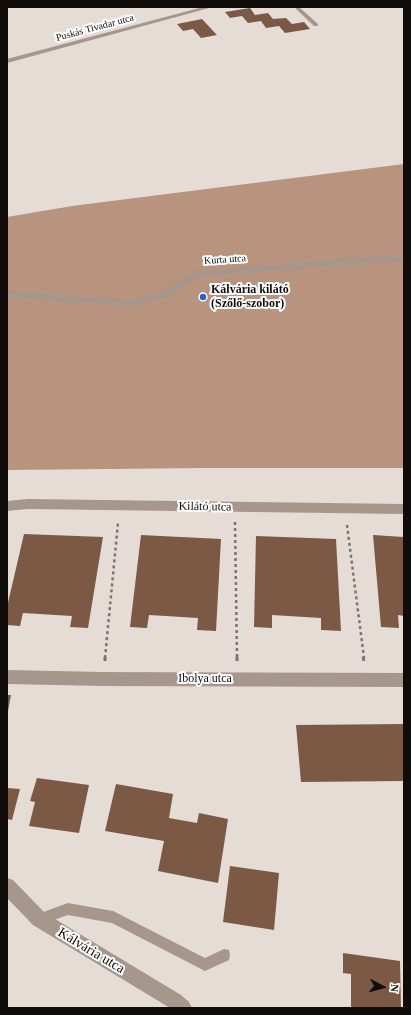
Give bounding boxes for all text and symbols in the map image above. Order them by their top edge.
street label: Puskás Tivadar utca [55,12,135,44]
street label: Kurta utca [204,253,246,267]
place label: Kálvária kilátó (Szőlő-szobor) [211,283,289,311]
marker: Kálvária kilátó (Szőlő-szobor) [198,292,208,302]
street label: Kilátó utca [178,499,232,515]
street label: Ibolya utca [178,672,232,686]
street label: Kálvária utca [55,924,127,978]
north arrow [363,967,403,1007]
text: N [389,984,401,993]

